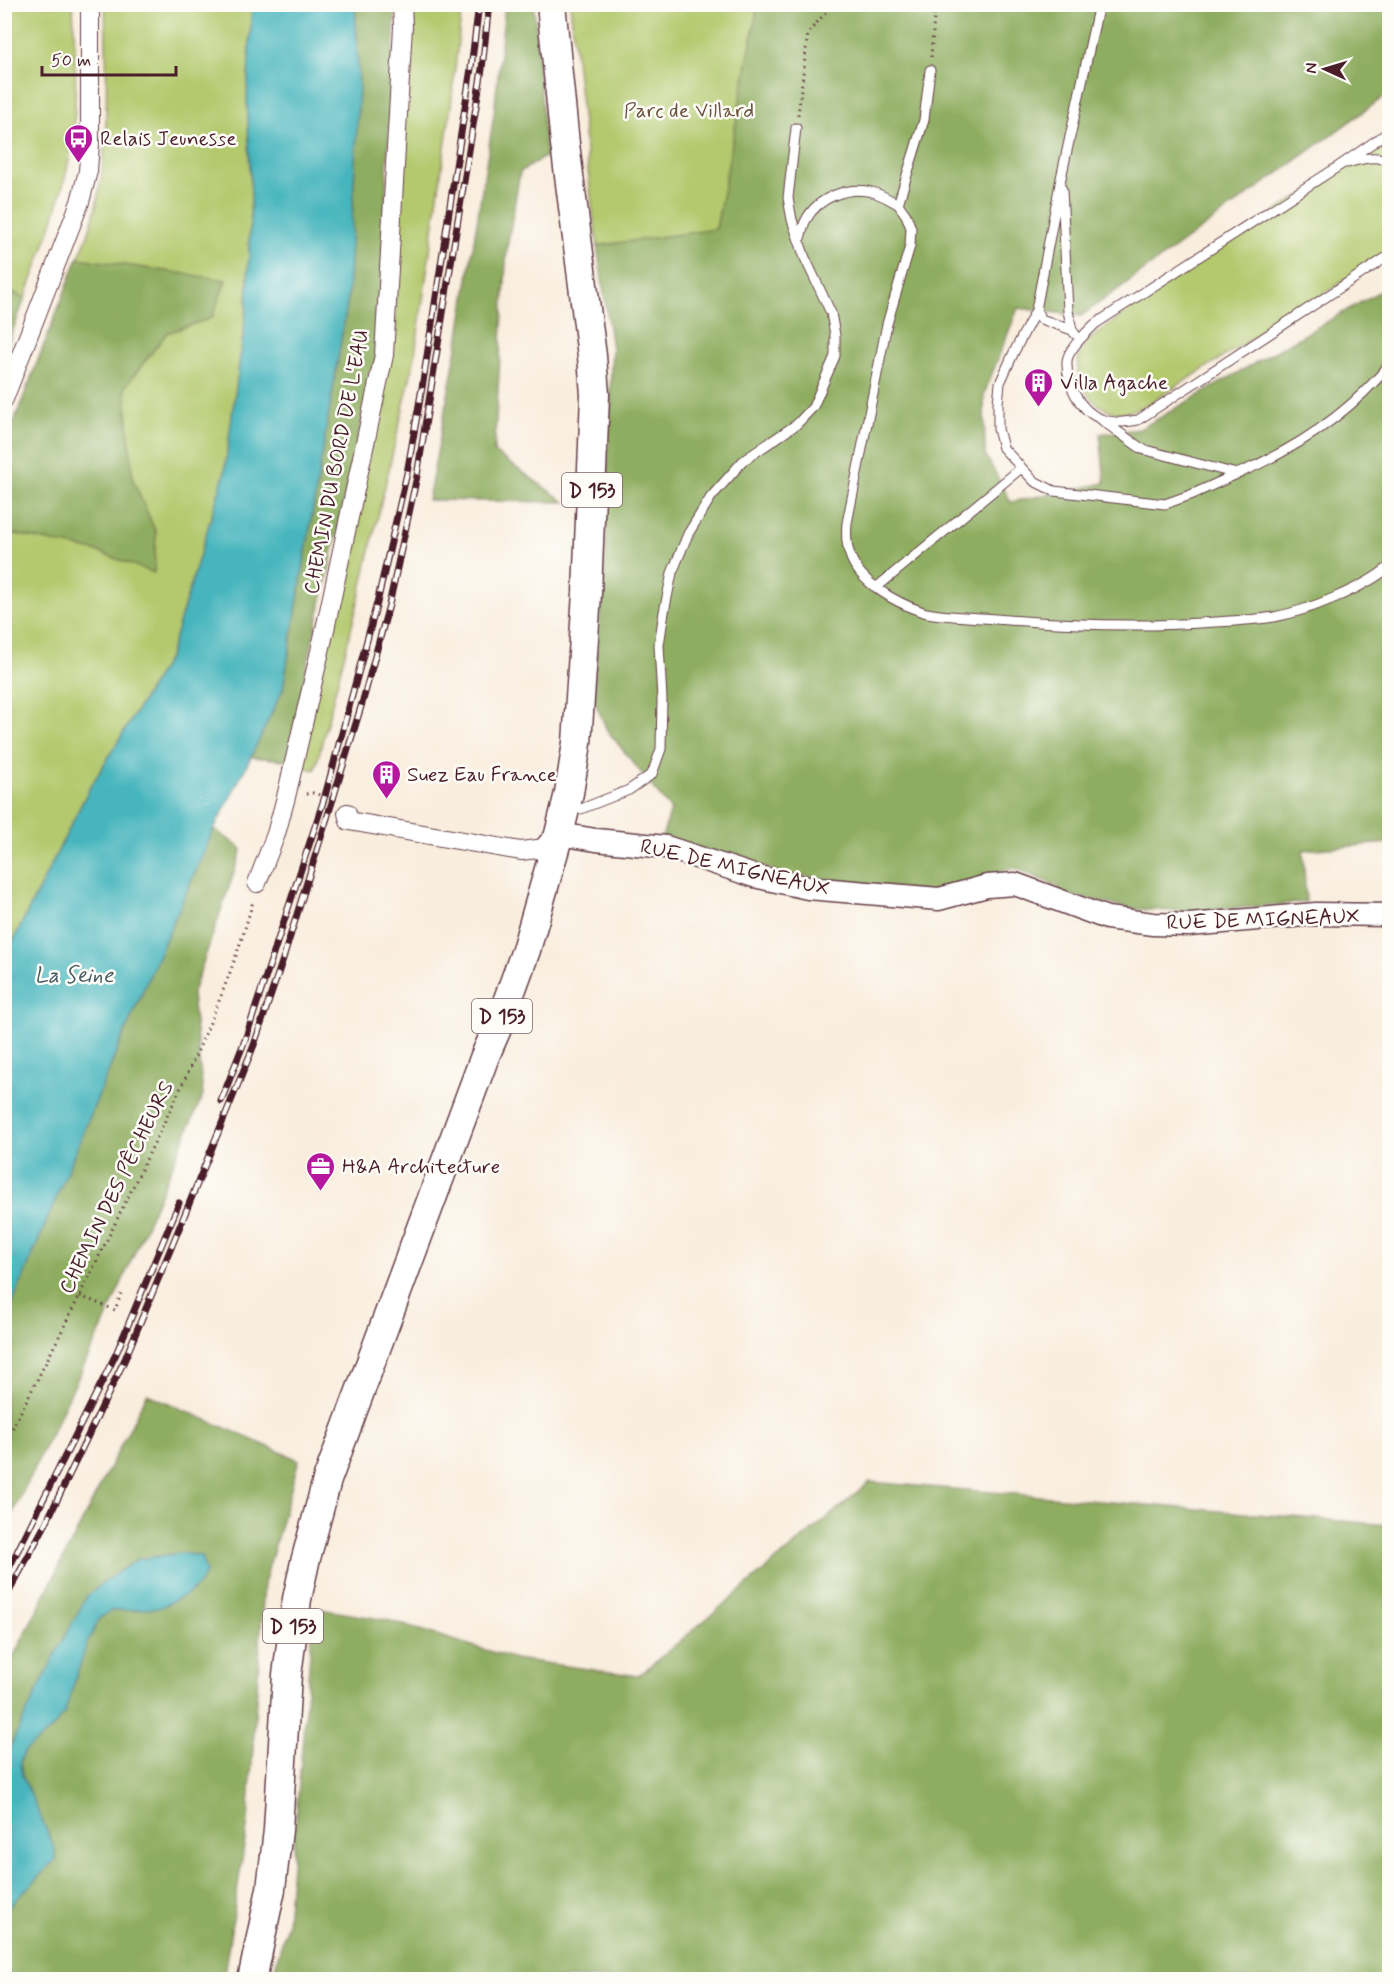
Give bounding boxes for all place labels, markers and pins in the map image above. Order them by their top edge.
bus stop icon: Relais Jeunesse [63,122,95,164]
place label: Relais Jeunesse [100,125,237,153]
building icon: Villa Agache [1023,366,1055,408]
place label: Villa Agache [1060,369,1168,397]
building icon: Suez Eau France [370,758,402,800]
place label: Suez Eau France [407,761,557,789]
office icon: H&A Architecture [305,1150,337,1192]
place label: H&A Architecture [342,1153,500,1181]

